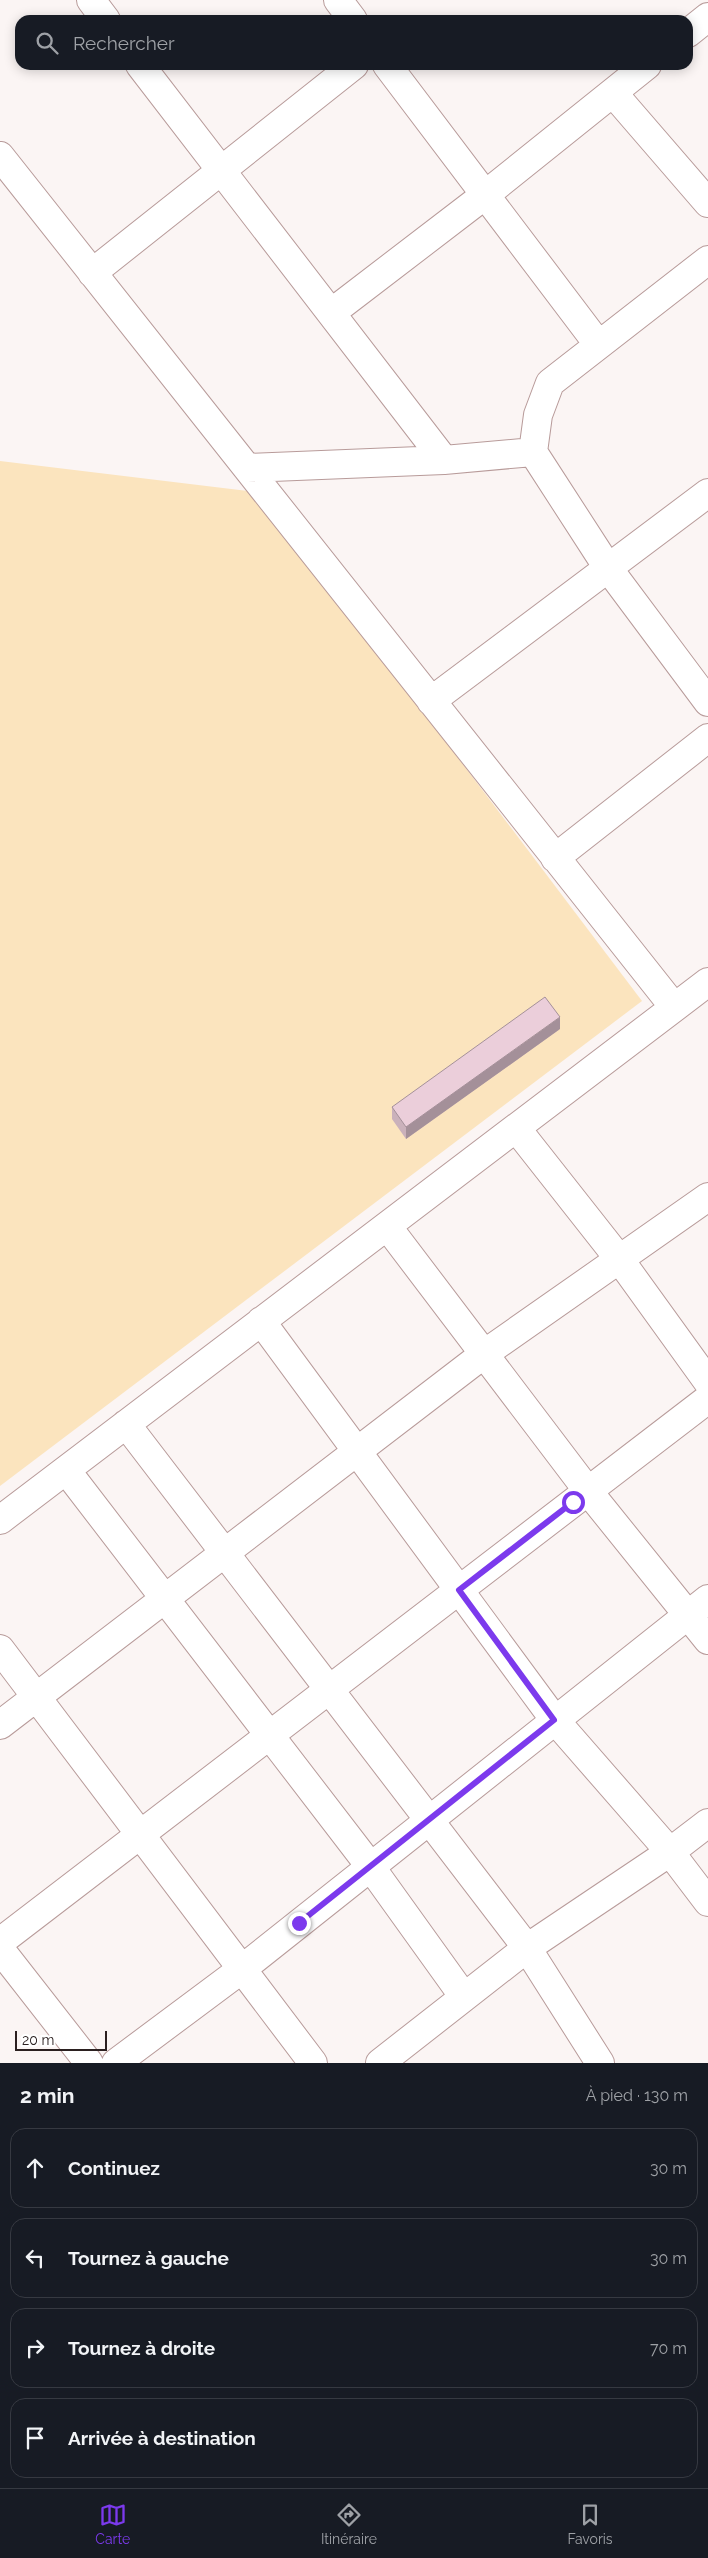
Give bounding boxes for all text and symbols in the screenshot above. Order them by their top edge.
search box [15,15,693,70]
icon: search [33,29,61,57]
text: Rechercher [73,32,175,54]
route start [562,1491,585,1514]
route end [288,1912,311,1935]
scale bar [15,2028,108,2051]
text: 20 m [22,2032,54,2048]
text: 2 min [20,2083,74,2108]
text: À pied · 130 m [586,2086,688,2105]
icon: ahead [21,2154,49,2182]
text: Continuez [68,2157,160,2179]
text: 30 m [650,2159,687,2178]
icon: left [21,2244,49,2272]
text: Tournez à gauche [68,2247,229,2269]
text: 30 m [650,2249,687,2268]
icon: right [21,2334,49,2362]
text: Tournez à droite [68,2337,215,2359]
text: 70 m [650,2339,687,2358]
icon: arrive [21,2424,49,2452]
text: Arrivée à destination [68,2427,256,2449]
tab: Carte [95,2501,130,2547]
tab: Itinéraire [321,2501,377,2547]
tab: Favoris [568,2501,613,2547]

